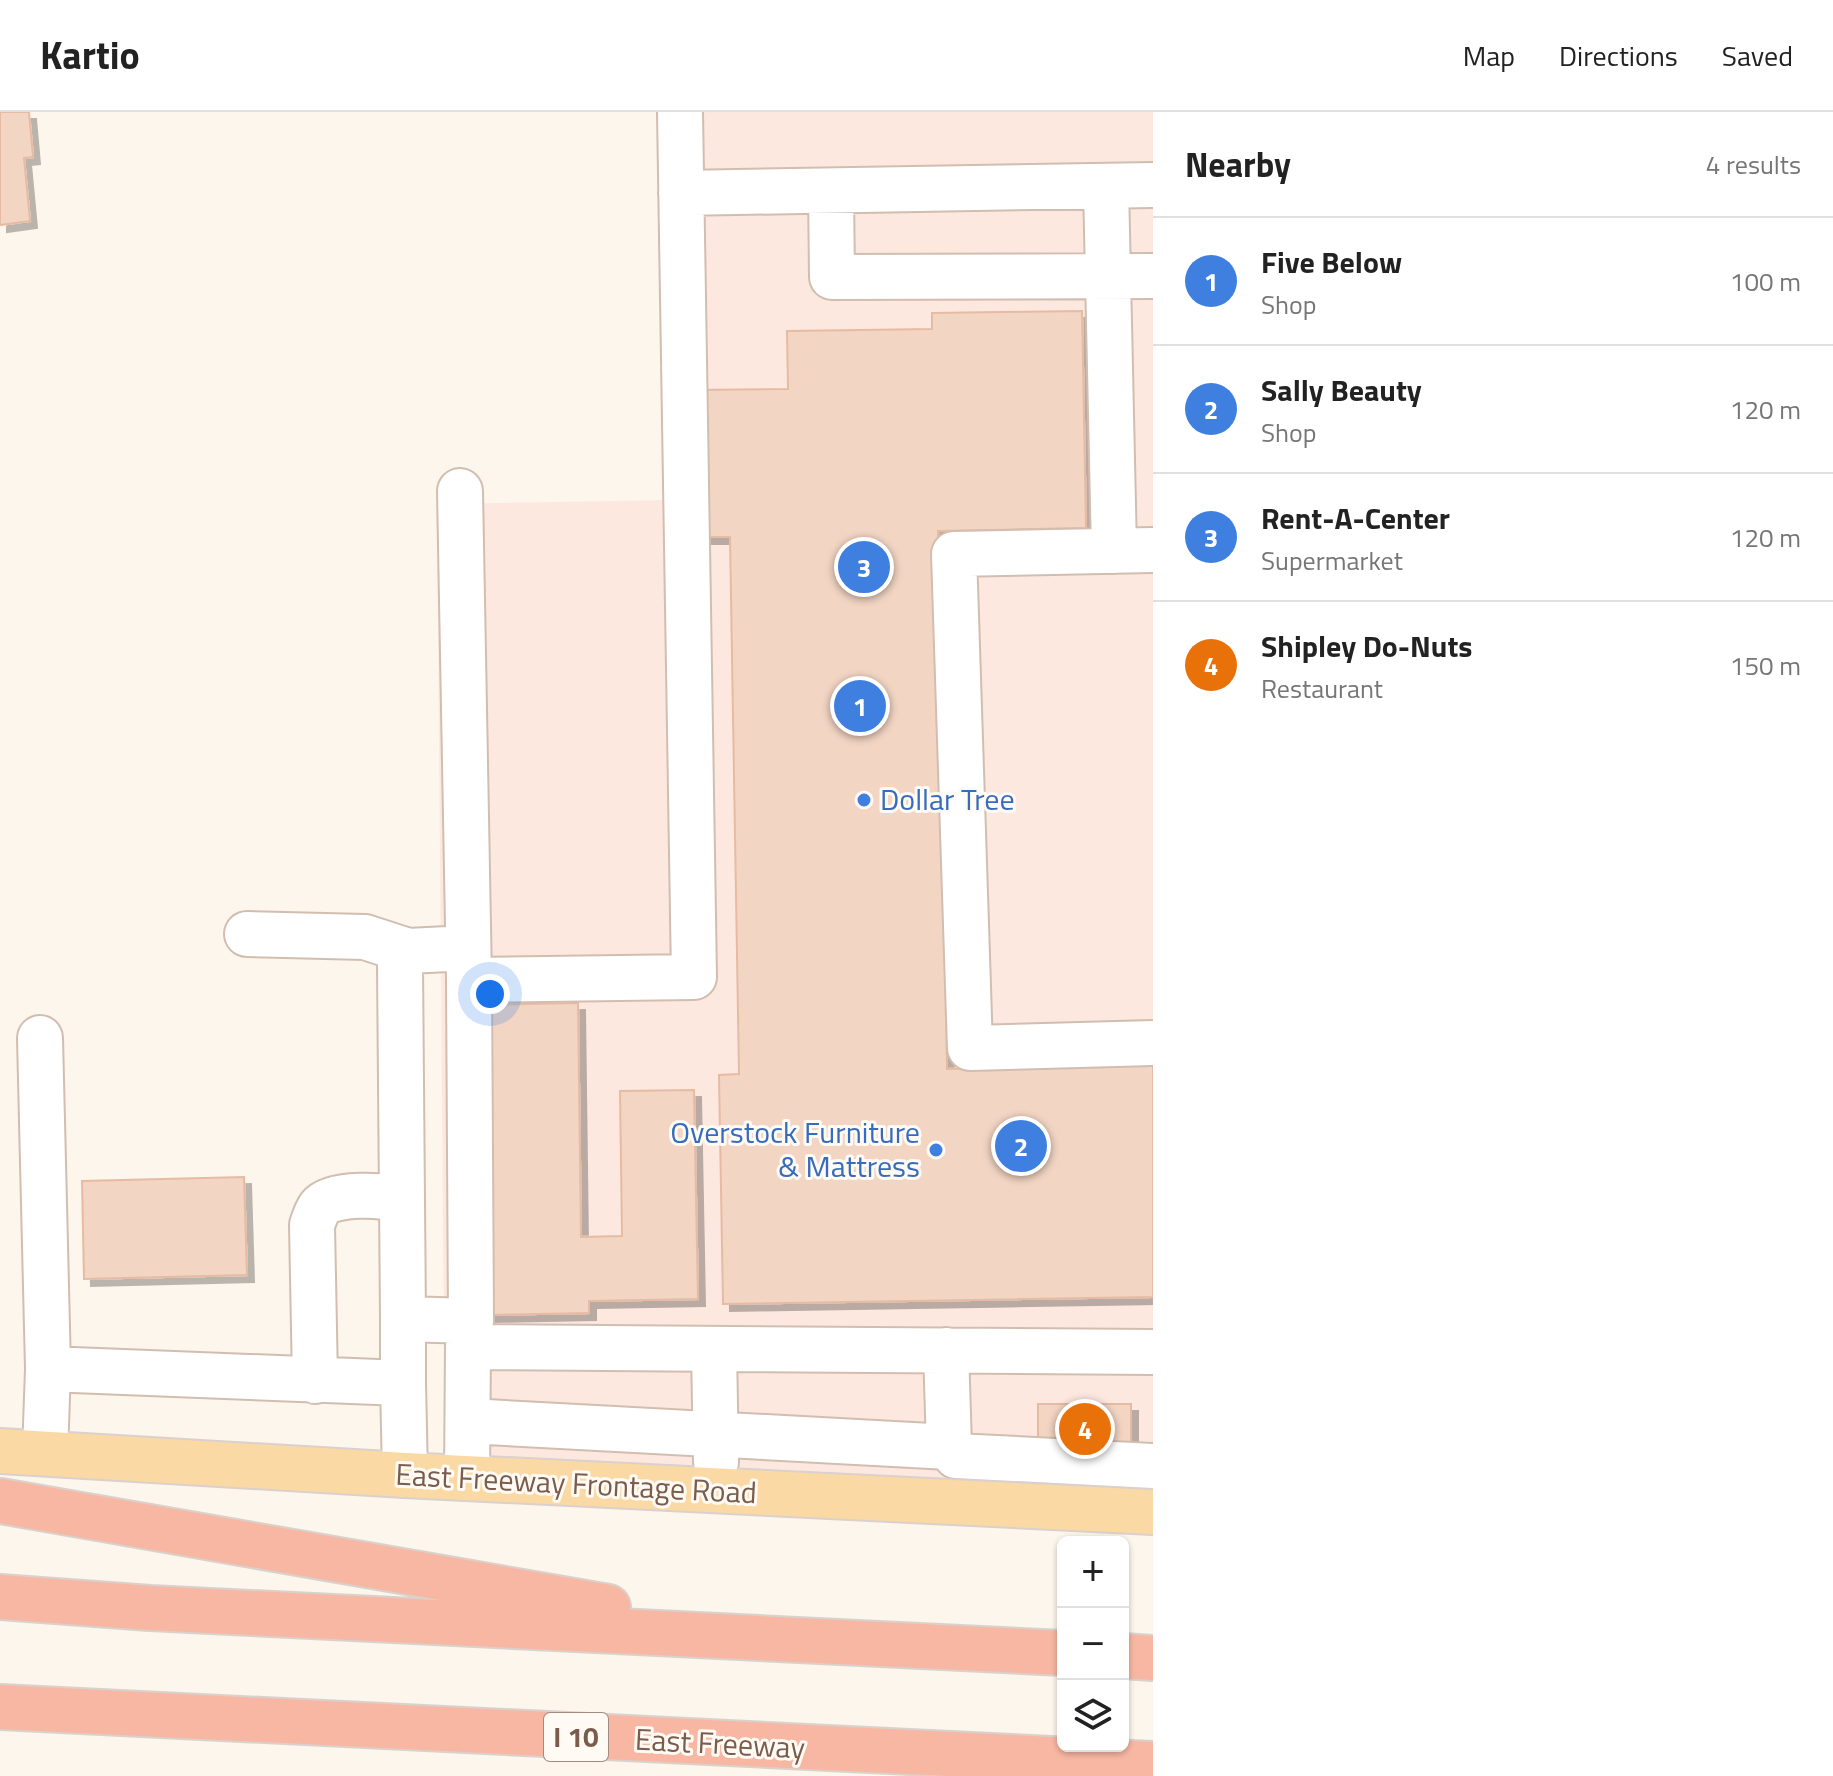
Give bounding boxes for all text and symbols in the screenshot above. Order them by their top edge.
text: Kartio [40,26,140,84]
text: Map [1463,34,1515,77]
text: Directions [1559,34,1678,77]
text: Saved [1722,34,1793,77]
text: Nearby [1185,138,1291,190]
text: 4 results [1706,145,1801,184]
text: Five Below [1261,239,1402,285]
text: 1 [1204,262,1218,301]
text: 100 m [1730,262,1801,301]
text: Shop [1261,285,1316,324]
text: Sally Beauty [1261,367,1422,413]
text: 2 [1204,390,1218,429]
text: 120 m [1730,390,1801,429]
text: Shop [1261,413,1316,452]
text: Rent-A-Center [1261,495,1450,541]
text: 3 [1204,518,1218,557]
text: 120 m [1730,518,1801,557]
pin: 3 [838,537,890,597]
text: Supermarket [1261,541,1403,580]
text: Shipley Do-Nuts [1261,623,1473,669]
text: 4 [1204,646,1218,685]
text: 150 m [1730,646,1801,685]
text: Restaurant [1261,669,1383,708]
pin: 1 [834,676,886,736]
place label: Dollar Tree [880,776,1015,822]
marker: Dollar Tree [855,791,873,809]
your location [470,974,510,1014]
place label: Overstock Furniture & Mattress [670,1109,920,1189]
pin: 2 [995,1116,1047,1176]
marker: Overstock Furniture & Mattress [927,1141,945,1159]
pin: 4 [1059,1399,1111,1459]
street label: East Freeway Frontage Road [394,1451,758,1515]
map controls [1057,1536,1129,1752]
button: + [1057,1536,1129,1608]
button: − [1057,1608,1129,1680]
button: layers [1057,1680,1129,1752]
road number: I 10 [544,1713,608,1761]
street label: East Freeway [634,1716,806,1770]

